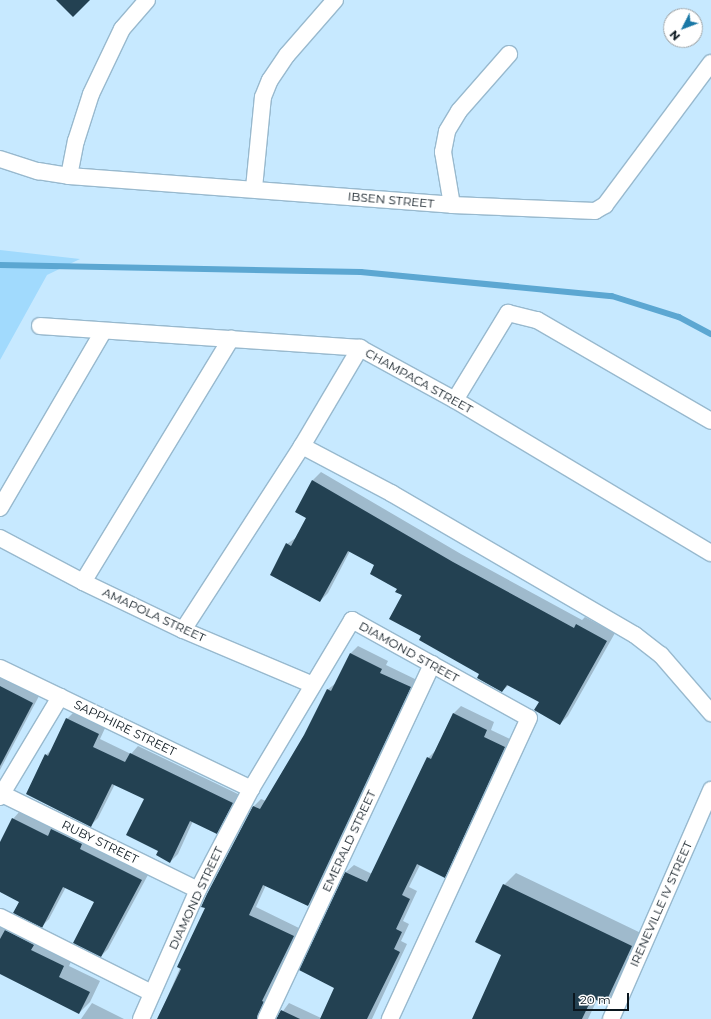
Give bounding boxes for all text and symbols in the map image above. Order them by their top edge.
north arrow [663,8,703,48]
text: N [667,27,683,43]
street label: IBSEN STREET [347,189,435,211]
street label: CHAMPACA STREET [363,345,475,417]
street label: AMAPOLA STREET [100,585,208,645]
street label: DIAMOND STREET [356,618,462,686]
street label: SAPPHIRE STREET [72,697,178,759]
street label: EMERALD STREET [319,788,379,894]
street label: RUBY STREET [59,817,141,867]
street label: IRENEVILLE IV STREET [627,839,695,969]
street label: DIAMOND STREET [166,844,226,952]
scale bar [575,985,631,1011]
text: 20 m [580,992,611,1007]

